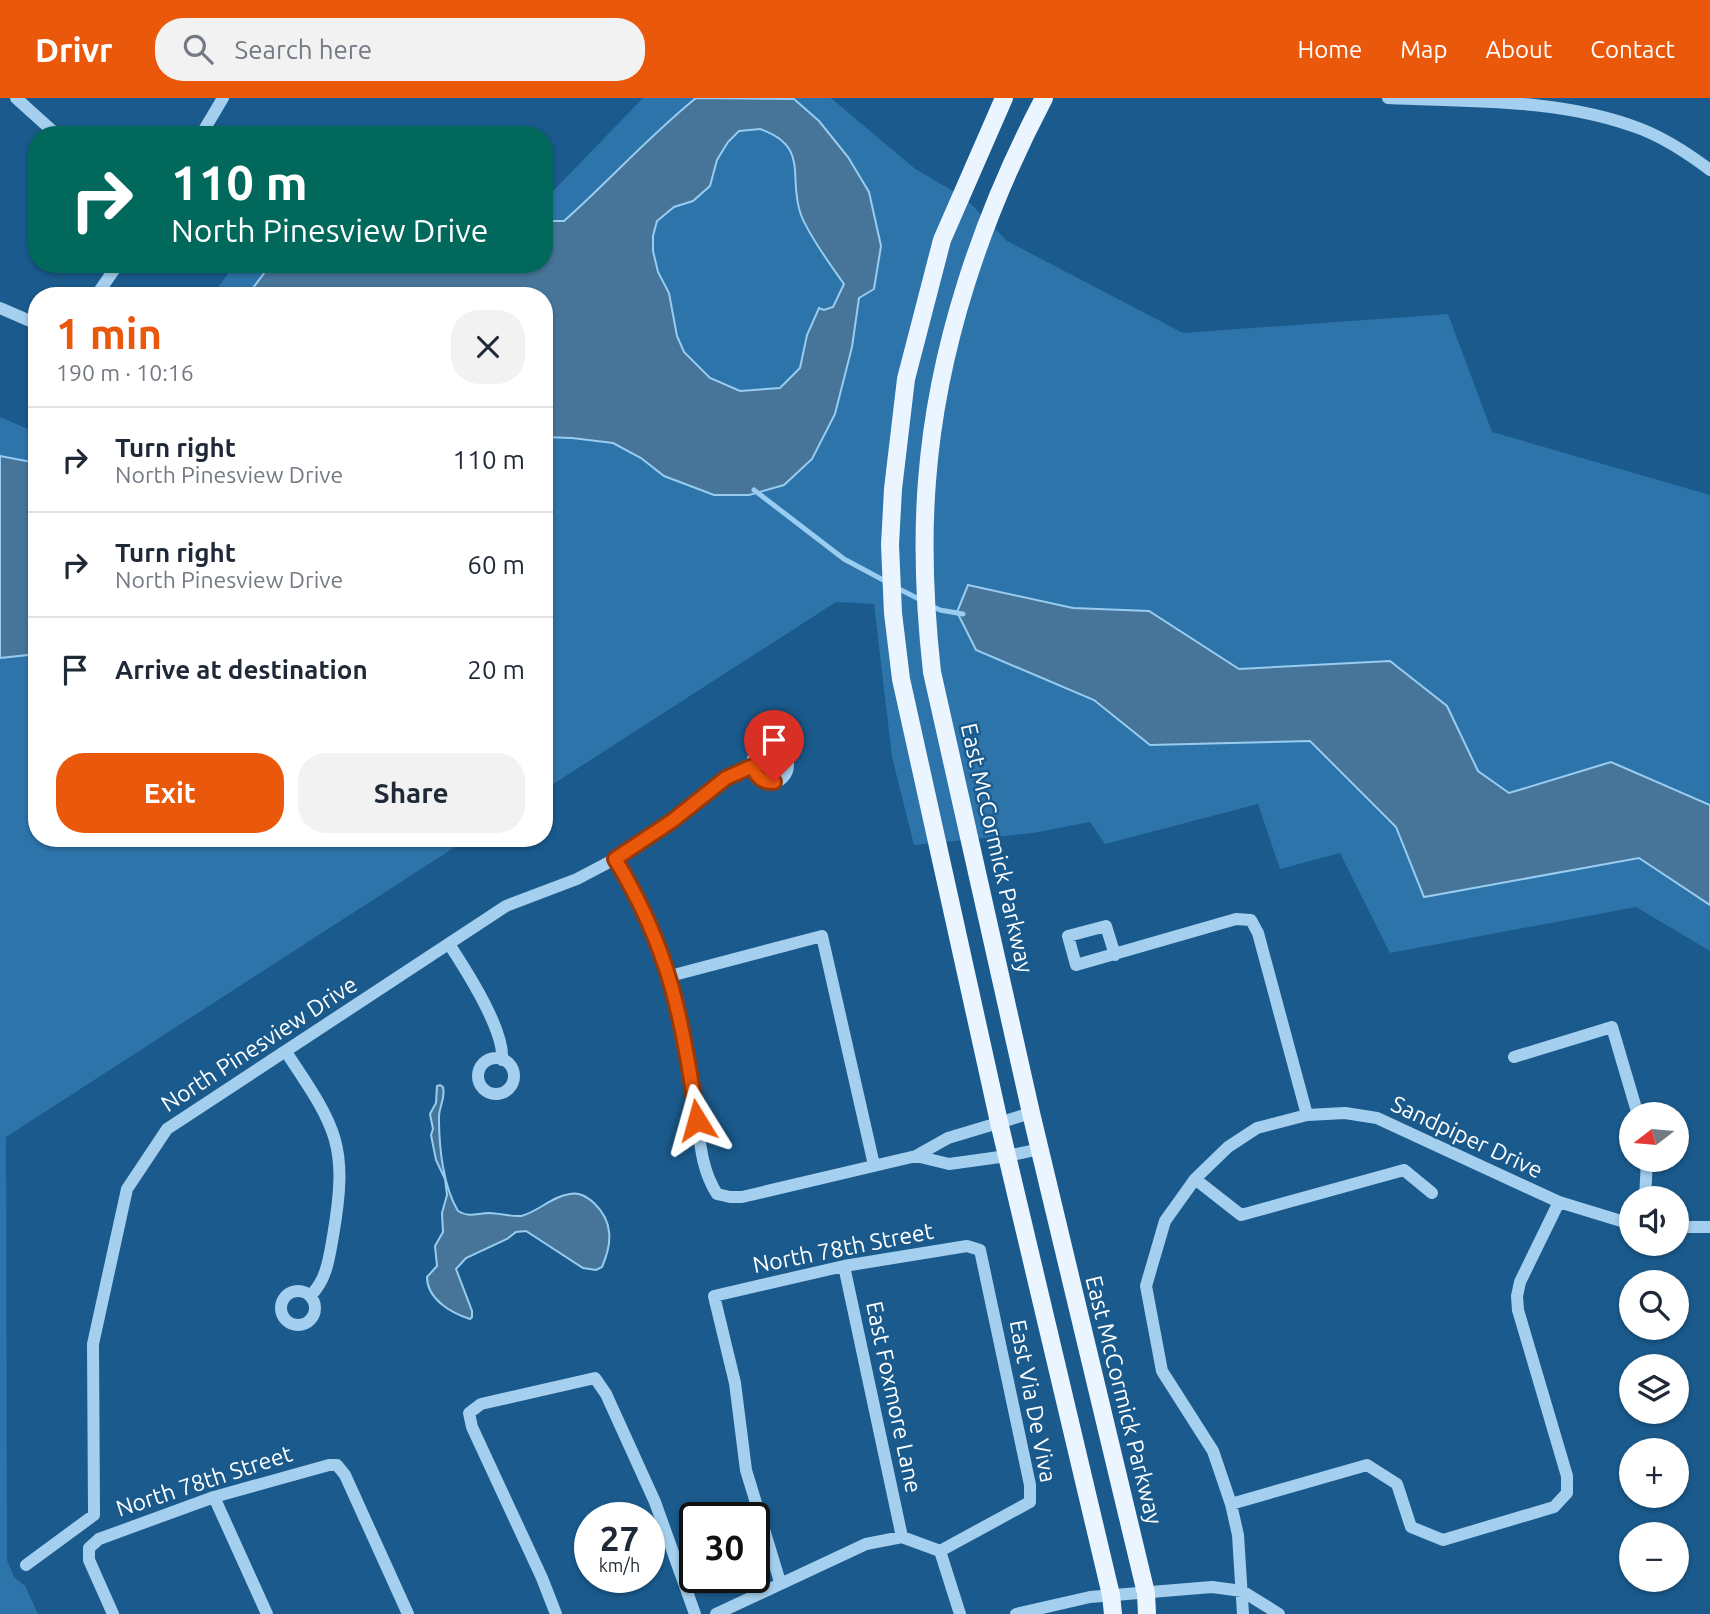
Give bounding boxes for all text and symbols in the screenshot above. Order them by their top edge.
search box [155,18,645,81]
icon: search [179,30,217,68]
text: Drivr [35,31,113,68]
text: Search here [235,35,372,64]
text: Home [1297,36,1362,63]
text: Map [1400,36,1447,63]
text: About [1485,36,1552,63]
text: Contact [1590,36,1675,63]
icon: right [56,154,147,245]
text: 110 m [171,154,308,209]
text: North Pinesview Drive [171,212,488,248]
text: 1 min [56,310,162,357]
button: close [451,310,525,384]
text: 190 m · 10:16 [56,360,194,385]
text: Turn right [115,433,236,462]
icon: right [56,441,94,479]
text: 110 m [453,445,525,474]
text: North Pinesview Drive [115,462,343,487]
text: Turn right [115,538,236,567]
icon: right [56,546,94,584]
text: 60 m [467,550,525,579]
text: North Pinesview Drive [115,567,343,592]
icon: arrive [56,651,94,689]
text: Arrive at destination [115,655,368,684]
text: 20 m [467,655,525,684]
pin [744,710,804,782]
icon: arrive [755,721,793,759]
street label: East McCormick Parkway [957,721,1038,975]
button: Exit [56,753,284,833]
button: Share [298,753,525,833]
street label: North Pinesview Drive [156,971,361,1116]
position arrow [660,1083,734,1157]
street label: Sandpiper Drive [1388,1091,1547,1183]
north arrow [1619,1102,1689,1172]
map controls [1619,1102,1689,1592]
button: sound [1619,1186,1689,1256]
street label: North 78th Street [750,1218,935,1277]
button: search [1619,1270,1689,1340]
street label: East McCormick Parkway [1081,1273,1168,1527]
street label: East Foxmore Lane [862,1299,927,1495]
street label: East Via De Viva [1005,1317,1062,1484]
button: layers [1619,1354,1689,1424]
button: + [1619,1438,1689,1508]
street label: North 78th Street [113,1440,295,1521]
speed limit sign: 30 [679,1502,770,1593]
text: 27 [600,1518,639,1558]
button: − [1619,1522,1689,1592]
text: km/h [599,1555,640,1575]

